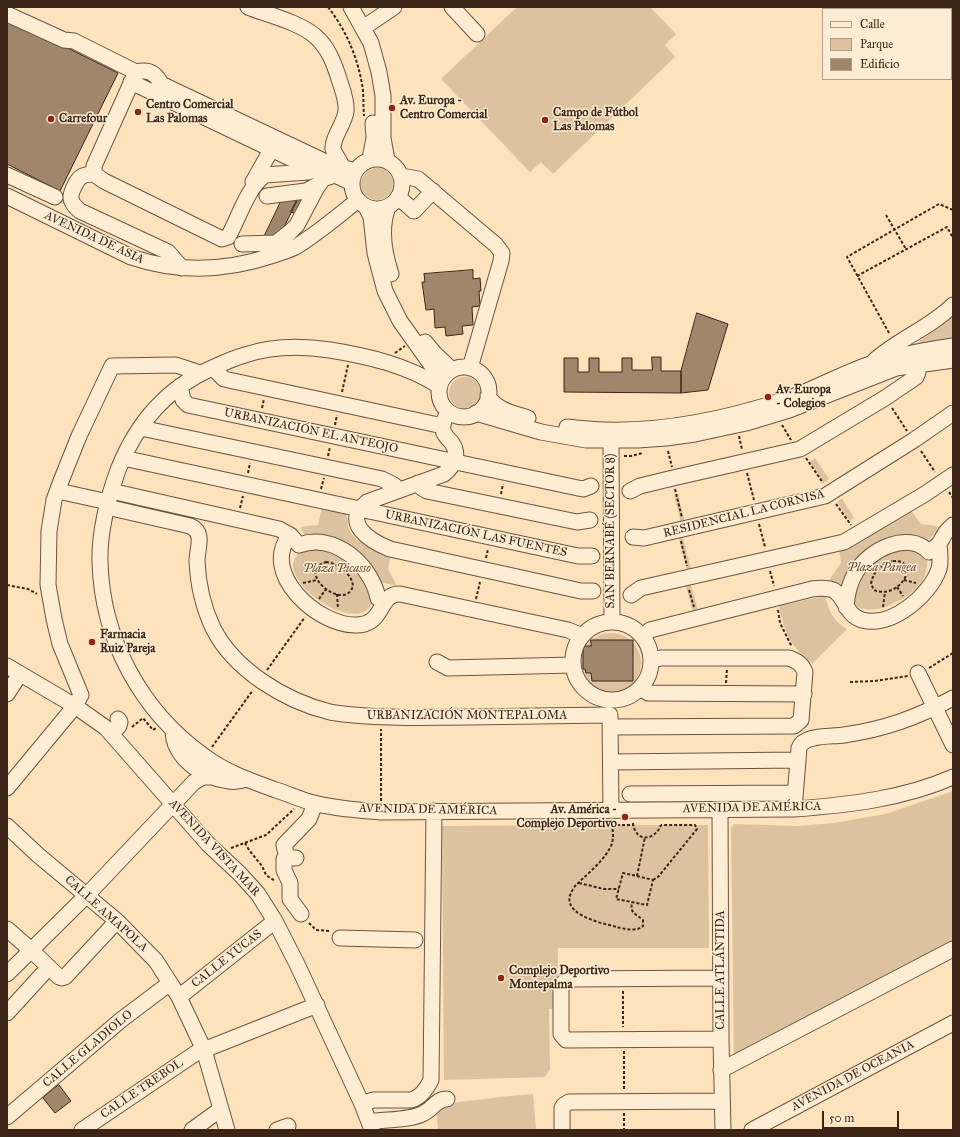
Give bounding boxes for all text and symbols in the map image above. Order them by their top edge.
legend [822,8,952,80]
text: Calle [860,17,885,31]
text: Parque [860,37,893,51]
text: Edificio [860,57,899,71]
place label: Av. Europa - Centro Comercial [400,94,487,122]
place label: Centro Comercial Las Palomas [146,98,233,126]
marker: Av. Europa - Centro Comercial [387,103,397,113]
place label: Campo de Fútbol Las Palomas [553,106,638,134]
marker: Centro Comercial Las Palomas [133,107,143,117]
place label: Carrefour [59,112,107,126]
marker: Carrefour [46,114,56,124]
marker: Campo de Fútbol Las Palomas [540,115,550,125]
street label: AVENIDA DE ASIA [42,209,146,267]
place label: Av. Europa - Colegios [776,383,831,411]
marker: Av. Europa - Colegios [763,392,773,402]
street label: URBANIZACIÓN EL ANTEOJO [223,406,399,456]
street label: SAN BERNABÉ (SECTOR 8) [604,454,618,608]
street label: RESIDENCIAL LA CORNISA [662,487,826,541]
street label: URBANIZACIÓN LAS FUENTES [384,508,568,560]
park label: Plaza Pangea [848,561,916,575]
park label: Plaza Picasso [303,562,371,576]
place label: Farmacia Ruiz Pareja [100,628,155,656]
marker: Farmacia Ruiz Pareja [87,637,97,647]
street label: URBANIZACIÓN MONTEPALOMA [367,709,567,723]
street label: AVENIDA VISTA MAR [165,797,263,899]
street label: AVENIDA DE AMÉRICA [683,800,821,816]
street label: AVENIDA DE AMÉRICA [359,802,497,818]
place label: Av. América - Complejo Deportivo [517,803,617,831]
marker: Av. América - Complejo Deportivo [620,812,630,822]
street label: CALLE AMAPOLA [61,873,151,955]
street label: CALLE ATLÁNTIDA [714,910,728,1030]
street label: CALLE YUCAS [189,927,265,991]
place label: Complejo Deportivo Montepalma [509,964,609,992]
marker: Complejo Deportivo Montepalma [496,973,506,983]
street label: CALLE GLADIOLO [40,1007,136,1091]
street label: AVENIDA DE OCEANIA [789,1037,917,1115]
street label: CALLE TREBOL [98,1056,186,1122]
scale bar [824,1103,901,1129]
text: 50 m [829,1111,854,1125]

